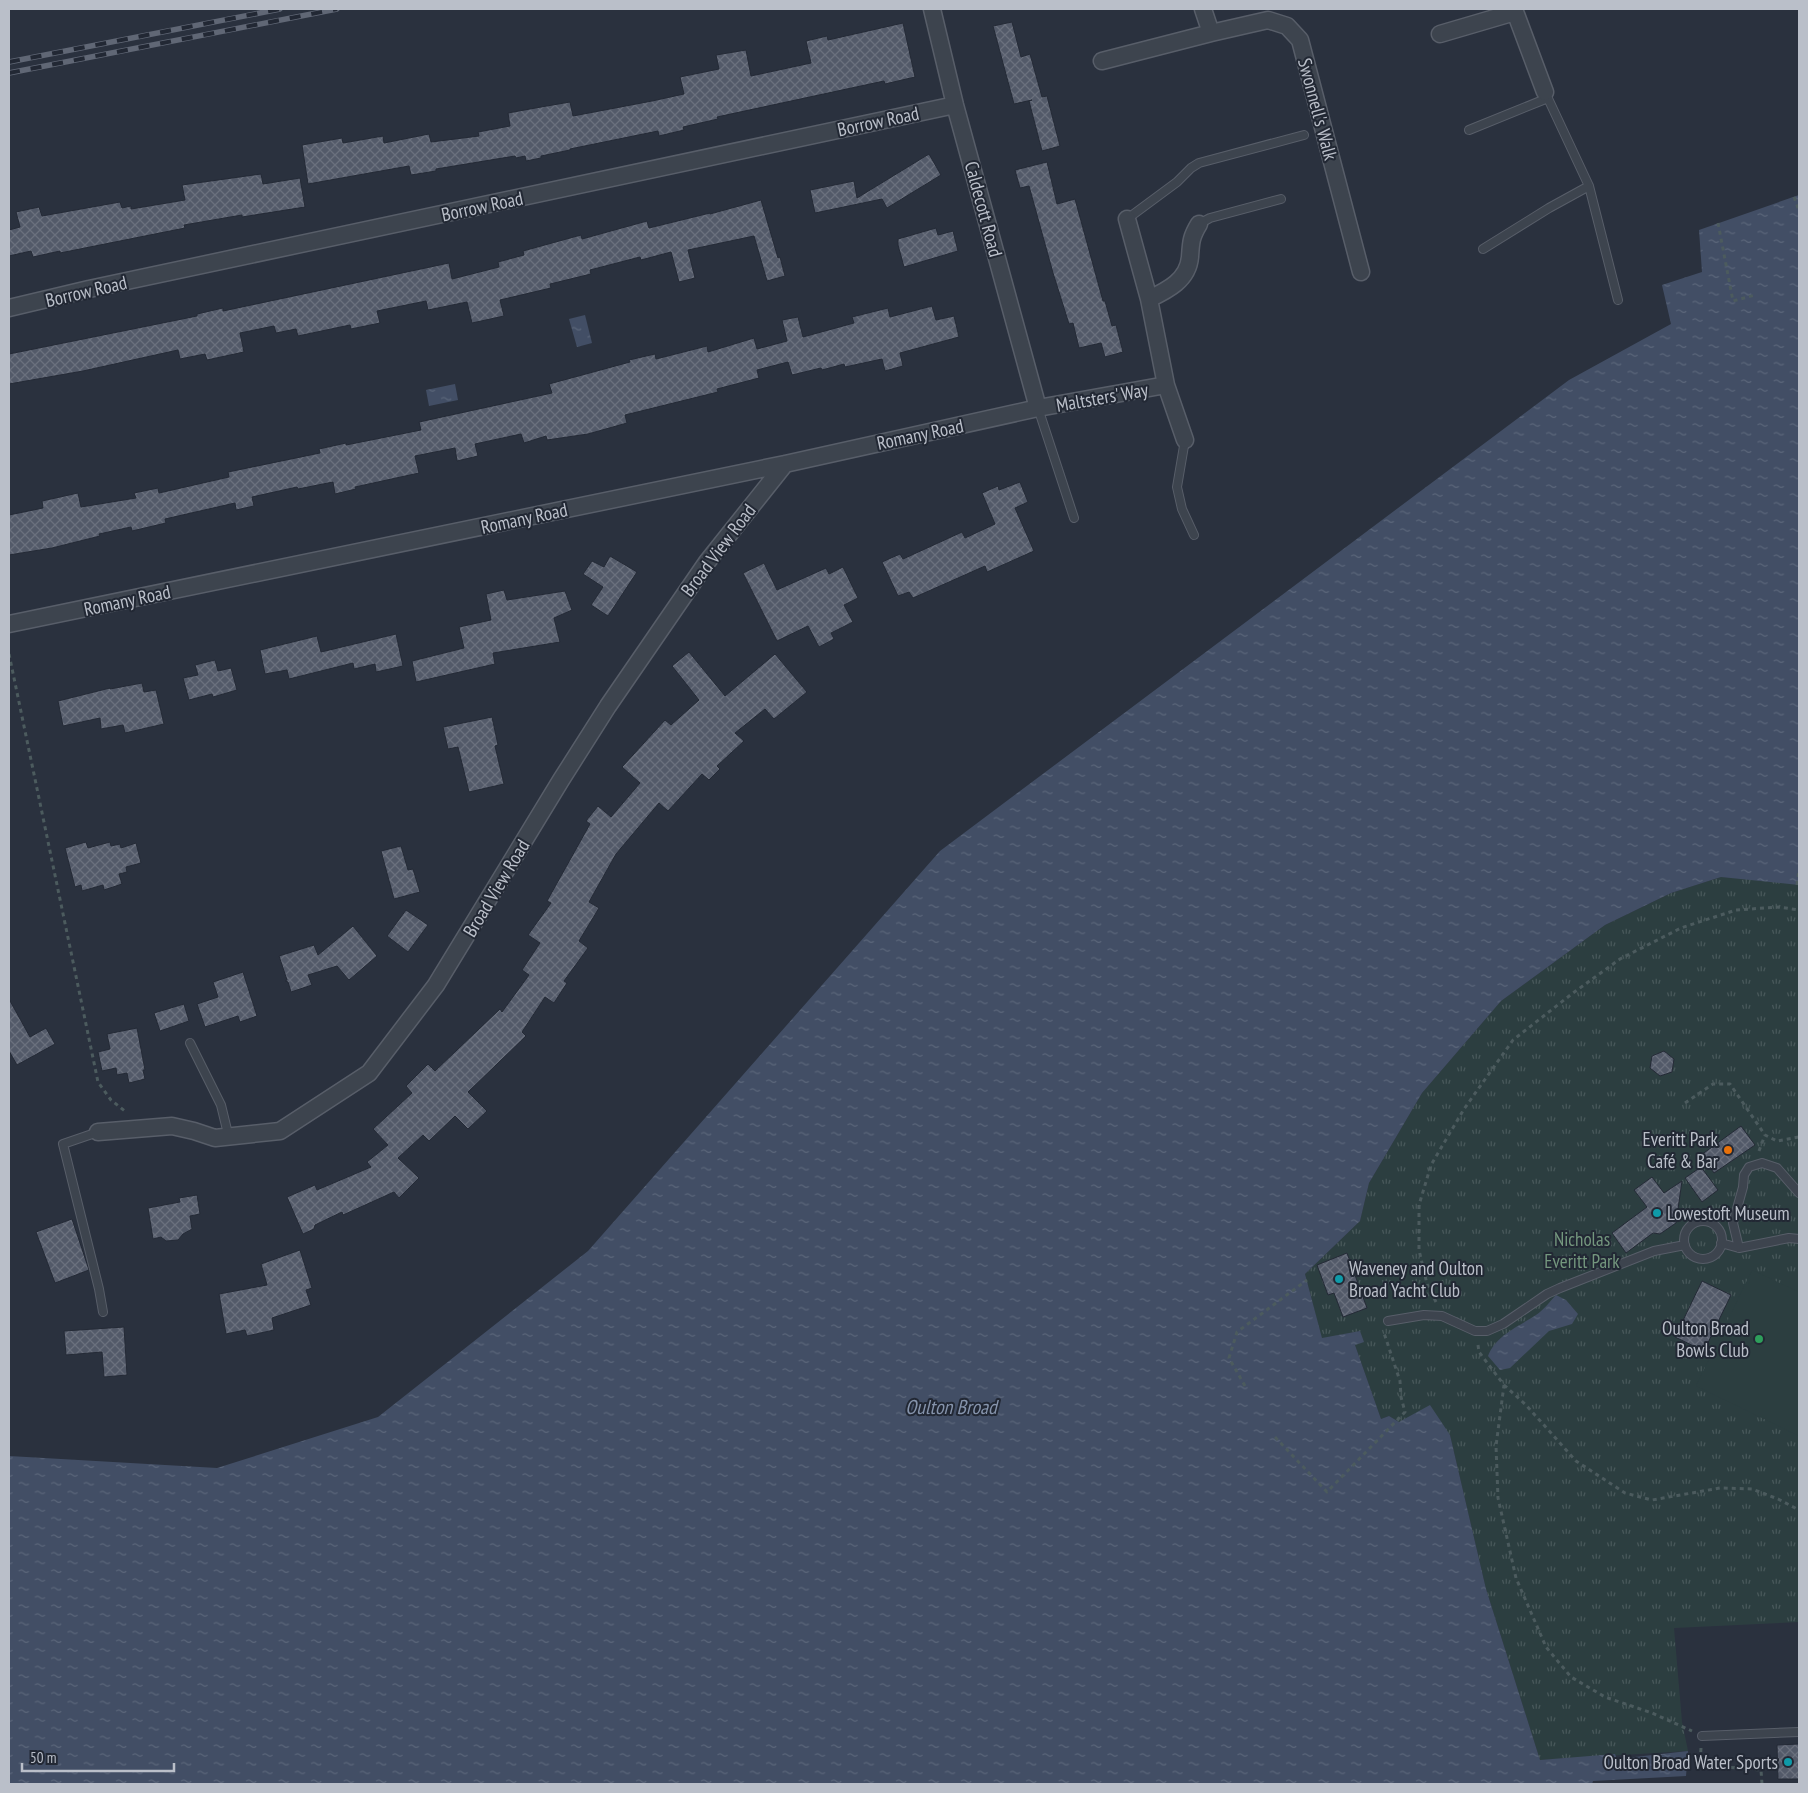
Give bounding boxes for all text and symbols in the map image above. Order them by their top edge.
street label: Swonnell's Walk [1293,55,1343,163]
street label: Borrow Road [835,101,921,141]
street label: Caldecott Road [960,159,1008,259]
street label: Borrow Road [439,186,525,226]
street label: Borrow Road [43,270,129,312]
street label: Maltsters' Way [1054,377,1151,417]
street label: Romany Road [874,413,966,455]
street label: Romany Road [478,497,570,539]
street label: Broad View Road [675,499,761,601]
street label: Romany Road [81,579,173,621]
street label: Broad View Road [457,835,535,941]
place label: Everitt Park Café & Bar [1643,1127,1719,1173]
marker: Everitt Park Café & Bar [1722,1144,1734,1156]
place label: Lowestoft Museum [1667,1201,1790,1225]
marker: Lowestoft Museum [1651,1207,1663,1219]
park label: Nicholas Everitt Park [1544,1227,1620,1273]
place label: Waveney and Oulton Broad Yacht Club [1349,1256,1483,1302]
marker: Waveney and Oulton Broad Yacht Club [1333,1273,1345,1285]
place label: Oulton Broad Bowls Club [1662,1316,1749,1362]
marker: Oulton Broad Bowls Club [1753,1333,1765,1345]
water label: Oulton Broad [905,1394,999,1420]
scale bar [22,1740,175,1772]
text: 50 m [30,1748,56,1767]
place label: Oulton Broad Water Sports [1604,1750,1778,1774]
marker: Oulton Broad Water Sports [1782,1756,1794,1768]

